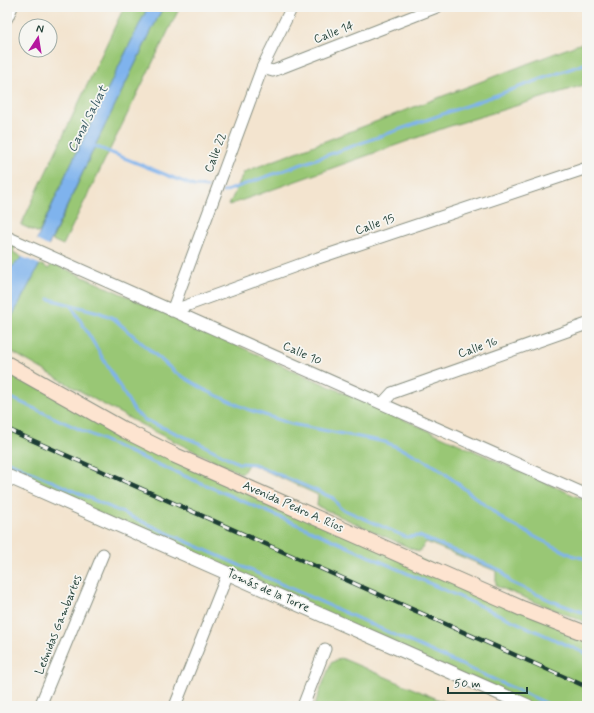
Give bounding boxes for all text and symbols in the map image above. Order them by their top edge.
north arrow [18,18,58,58]
street label: Calle 14 [312,18,356,48]
text: N [35,22,45,37]
water label: Canal Salvat [64,82,113,155]
street label: Calle 22 [201,131,231,175]
street label: Calle 15 [353,211,397,239]
street label: Calle 16 [456,334,500,362]
street label: Calle 10 [280,338,324,370]
street label: Avenida Pedro A. Ríos [240,478,347,537]
street label: Tomás de la Torre [224,566,312,616]
street label: Leónidas Gambartes [32,573,86,677]
scale bar [448,669,527,695]
text: 50 m [454,676,481,692]

